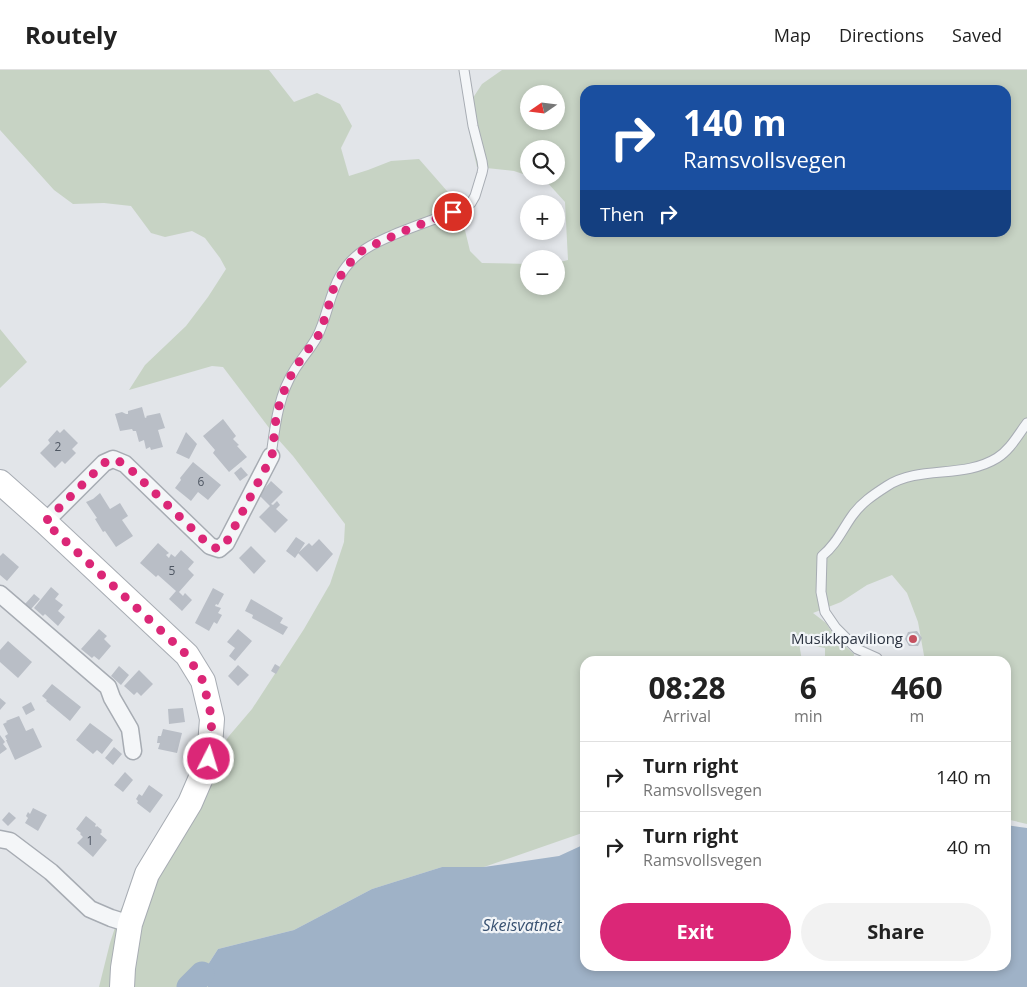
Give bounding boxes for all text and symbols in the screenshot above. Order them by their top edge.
text: Routely [25,18,117,51]
text: Map [774,23,811,47]
text: Directions [839,23,924,47]
text: Saved [952,23,1002,47]
north arrow [520,85,565,130]
map controls [520,85,565,295]
text: 140 m [683,99,787,146]
icon: right [600,105,665,170]
button: search [520,140,565,185]
text: Ramsvollsvegen [683,144,847,174]
pin [432,191,474,233]
button: + [520,195,565,240]
icon: arrive [439,198,467,226]
icon: right [654,200,682,228]
text: Then [600,201,644,227]
button: − [520,250,565,295]
house number: 2 [55,438,62,455]
house number: 6 [198,473,205,490]
house number: 5 [169,562,176,579]
place label: Musikkpaviliong [791,628,903,648]
marker: Musikkpaviliong [907,633,919,645]
text: 08:28 [648,667,726,708]
text: 6 [800,667,817,708]
text: 460 [891,667,943,708]
text: Arrival [663,705,711,727]
text: min [794,705,823,727]
text: m [909,705,924,727]
position arrow [182,732,234,784]
text: Turn right [643,753,738,779]
icon: right [600,763,628,791]
text: 140 m [936,764,991,790]
text: Ramsvollsvegen [643,779,762,801]
text: Turn right [643,823,738,849]
house number: 1 [87,832,93,849]
icon: right [600,833,628,861]
text: 40 m [947,834,991,860]
text: Ramsvollsvegen [643,849,762,871]
button: Exit [600,903,791,961]
button: Share [801,903,991,961]
water label: Skeisvatnet [483,914,562,936]

